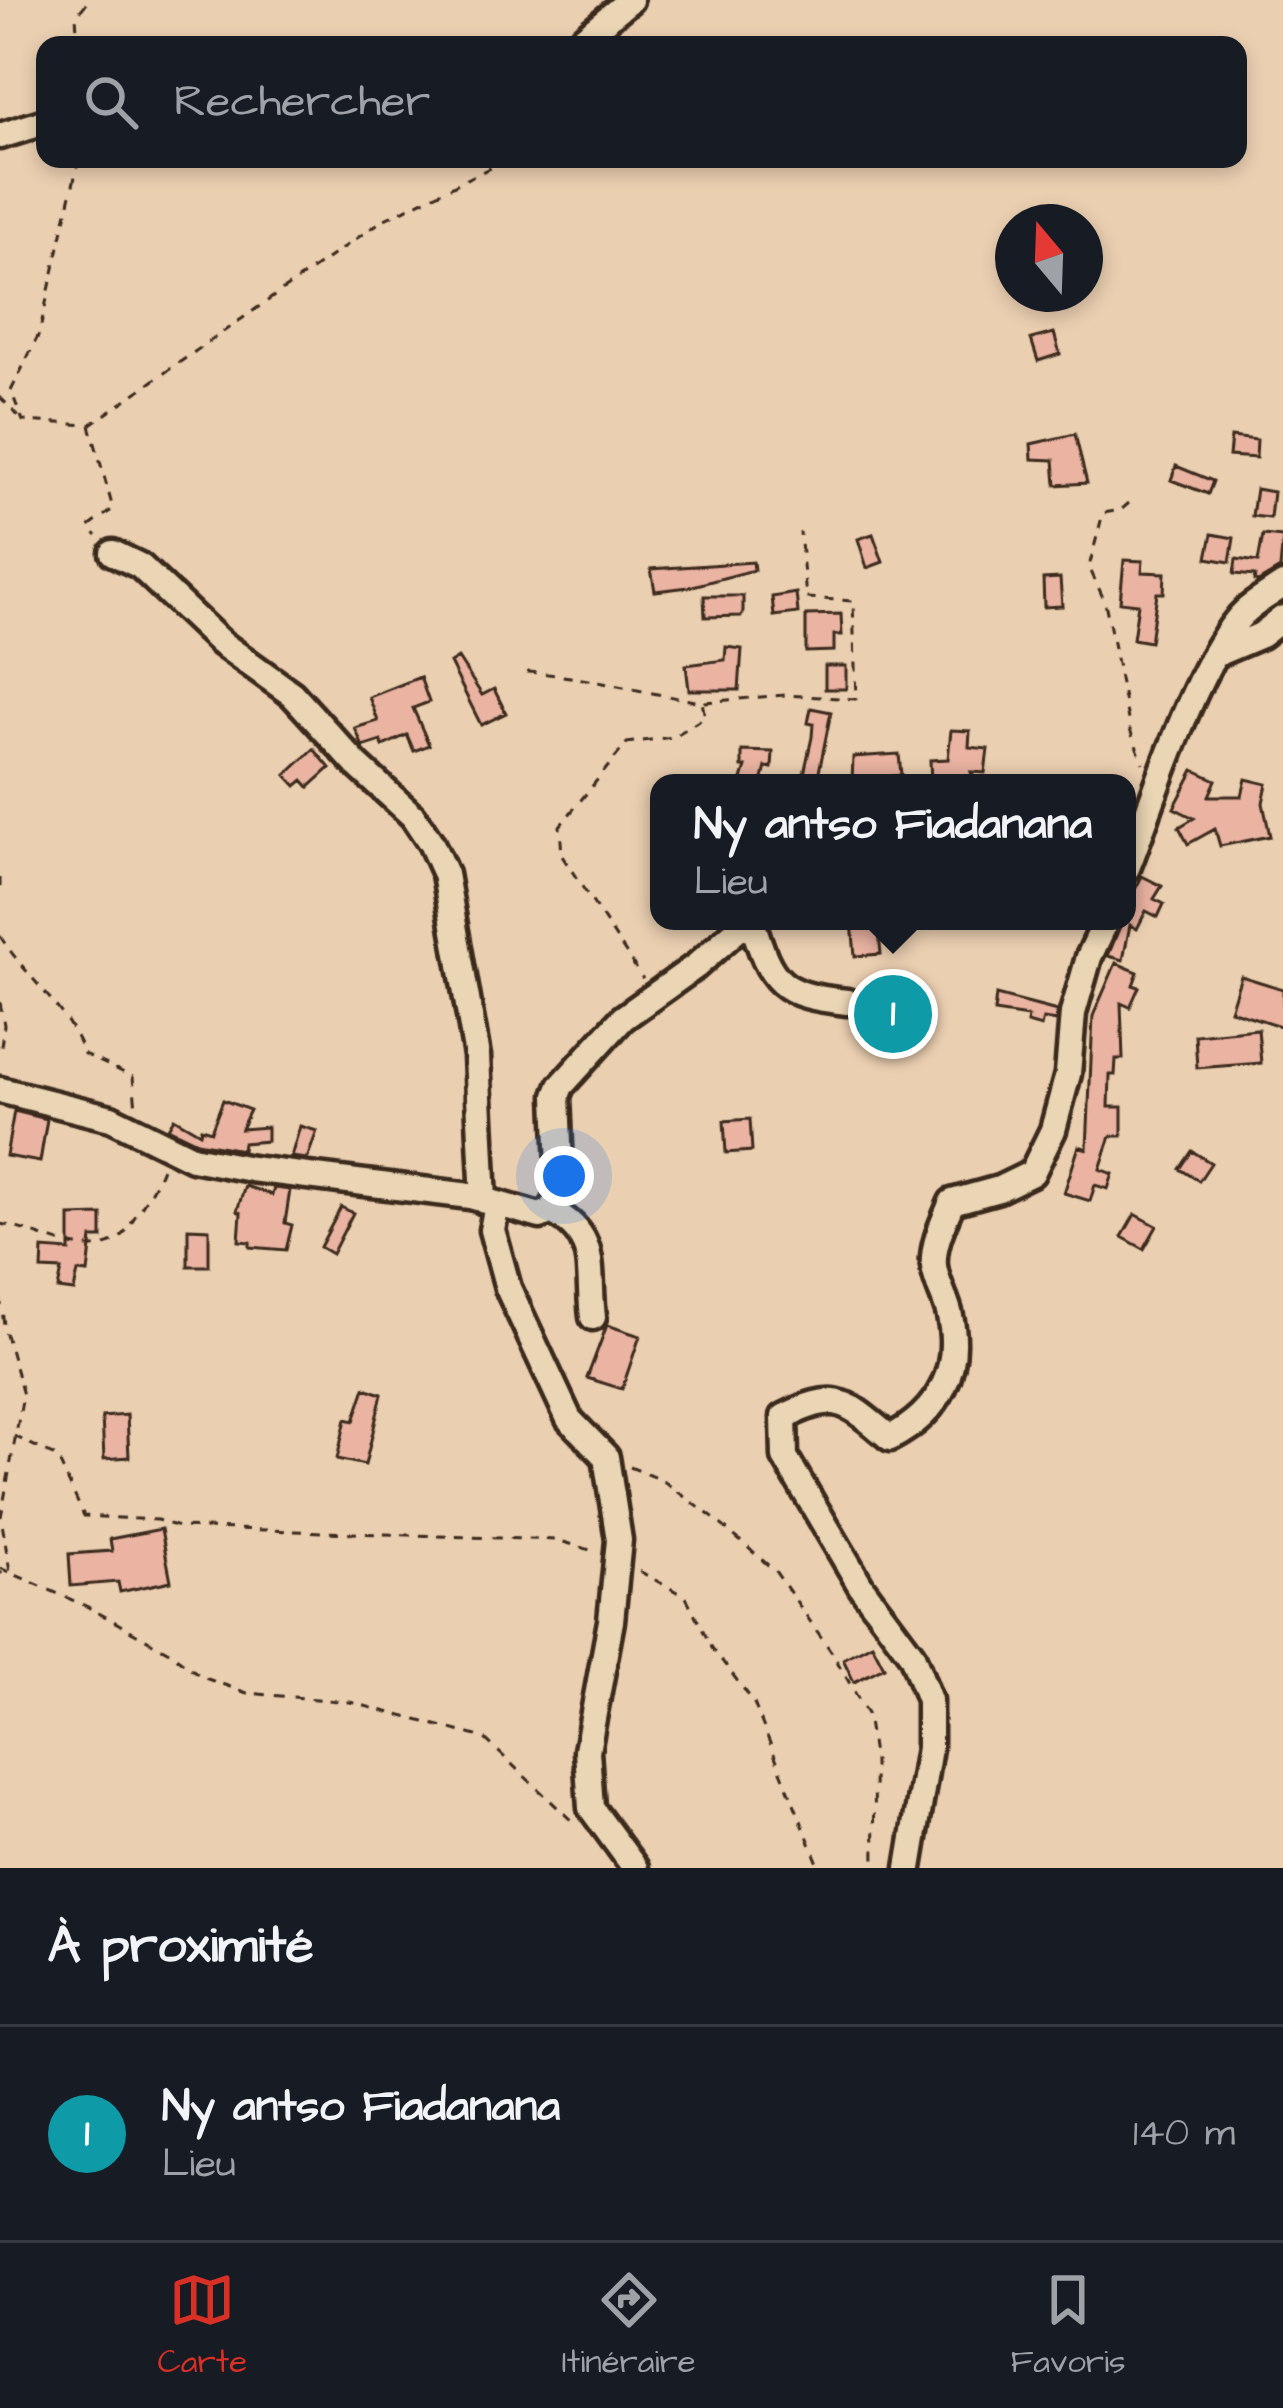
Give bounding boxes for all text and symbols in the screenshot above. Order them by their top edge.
search box [36,36,1247,168]
icon: search [78,69,144,135]
text: Rechercher [174,71,430,133]
north arrow [995,204,1103,312]
popup [650,774,1136,930]
text: Ny antso Fiadanana [694,794,1092,856]
text: Lieu [694,856,768,910]
pin: 1 [854,969,932,1059]
your location [534,1146,594,1206]
text: À proximité [48,1911,314,1982]
text: Ny antso Fiadanana [162,2076,560,2138]
text: 1 [85,2107,90,2161]
text: 140 m [1133,2107,1235,2161]
text: Lieu [162,2138,236,2192]
tab: Carte [157,2267,247,2385]
tab: Itinéraire [562,2267,696,2385]
tab: Favoris [1010,2267,1126,2385]

